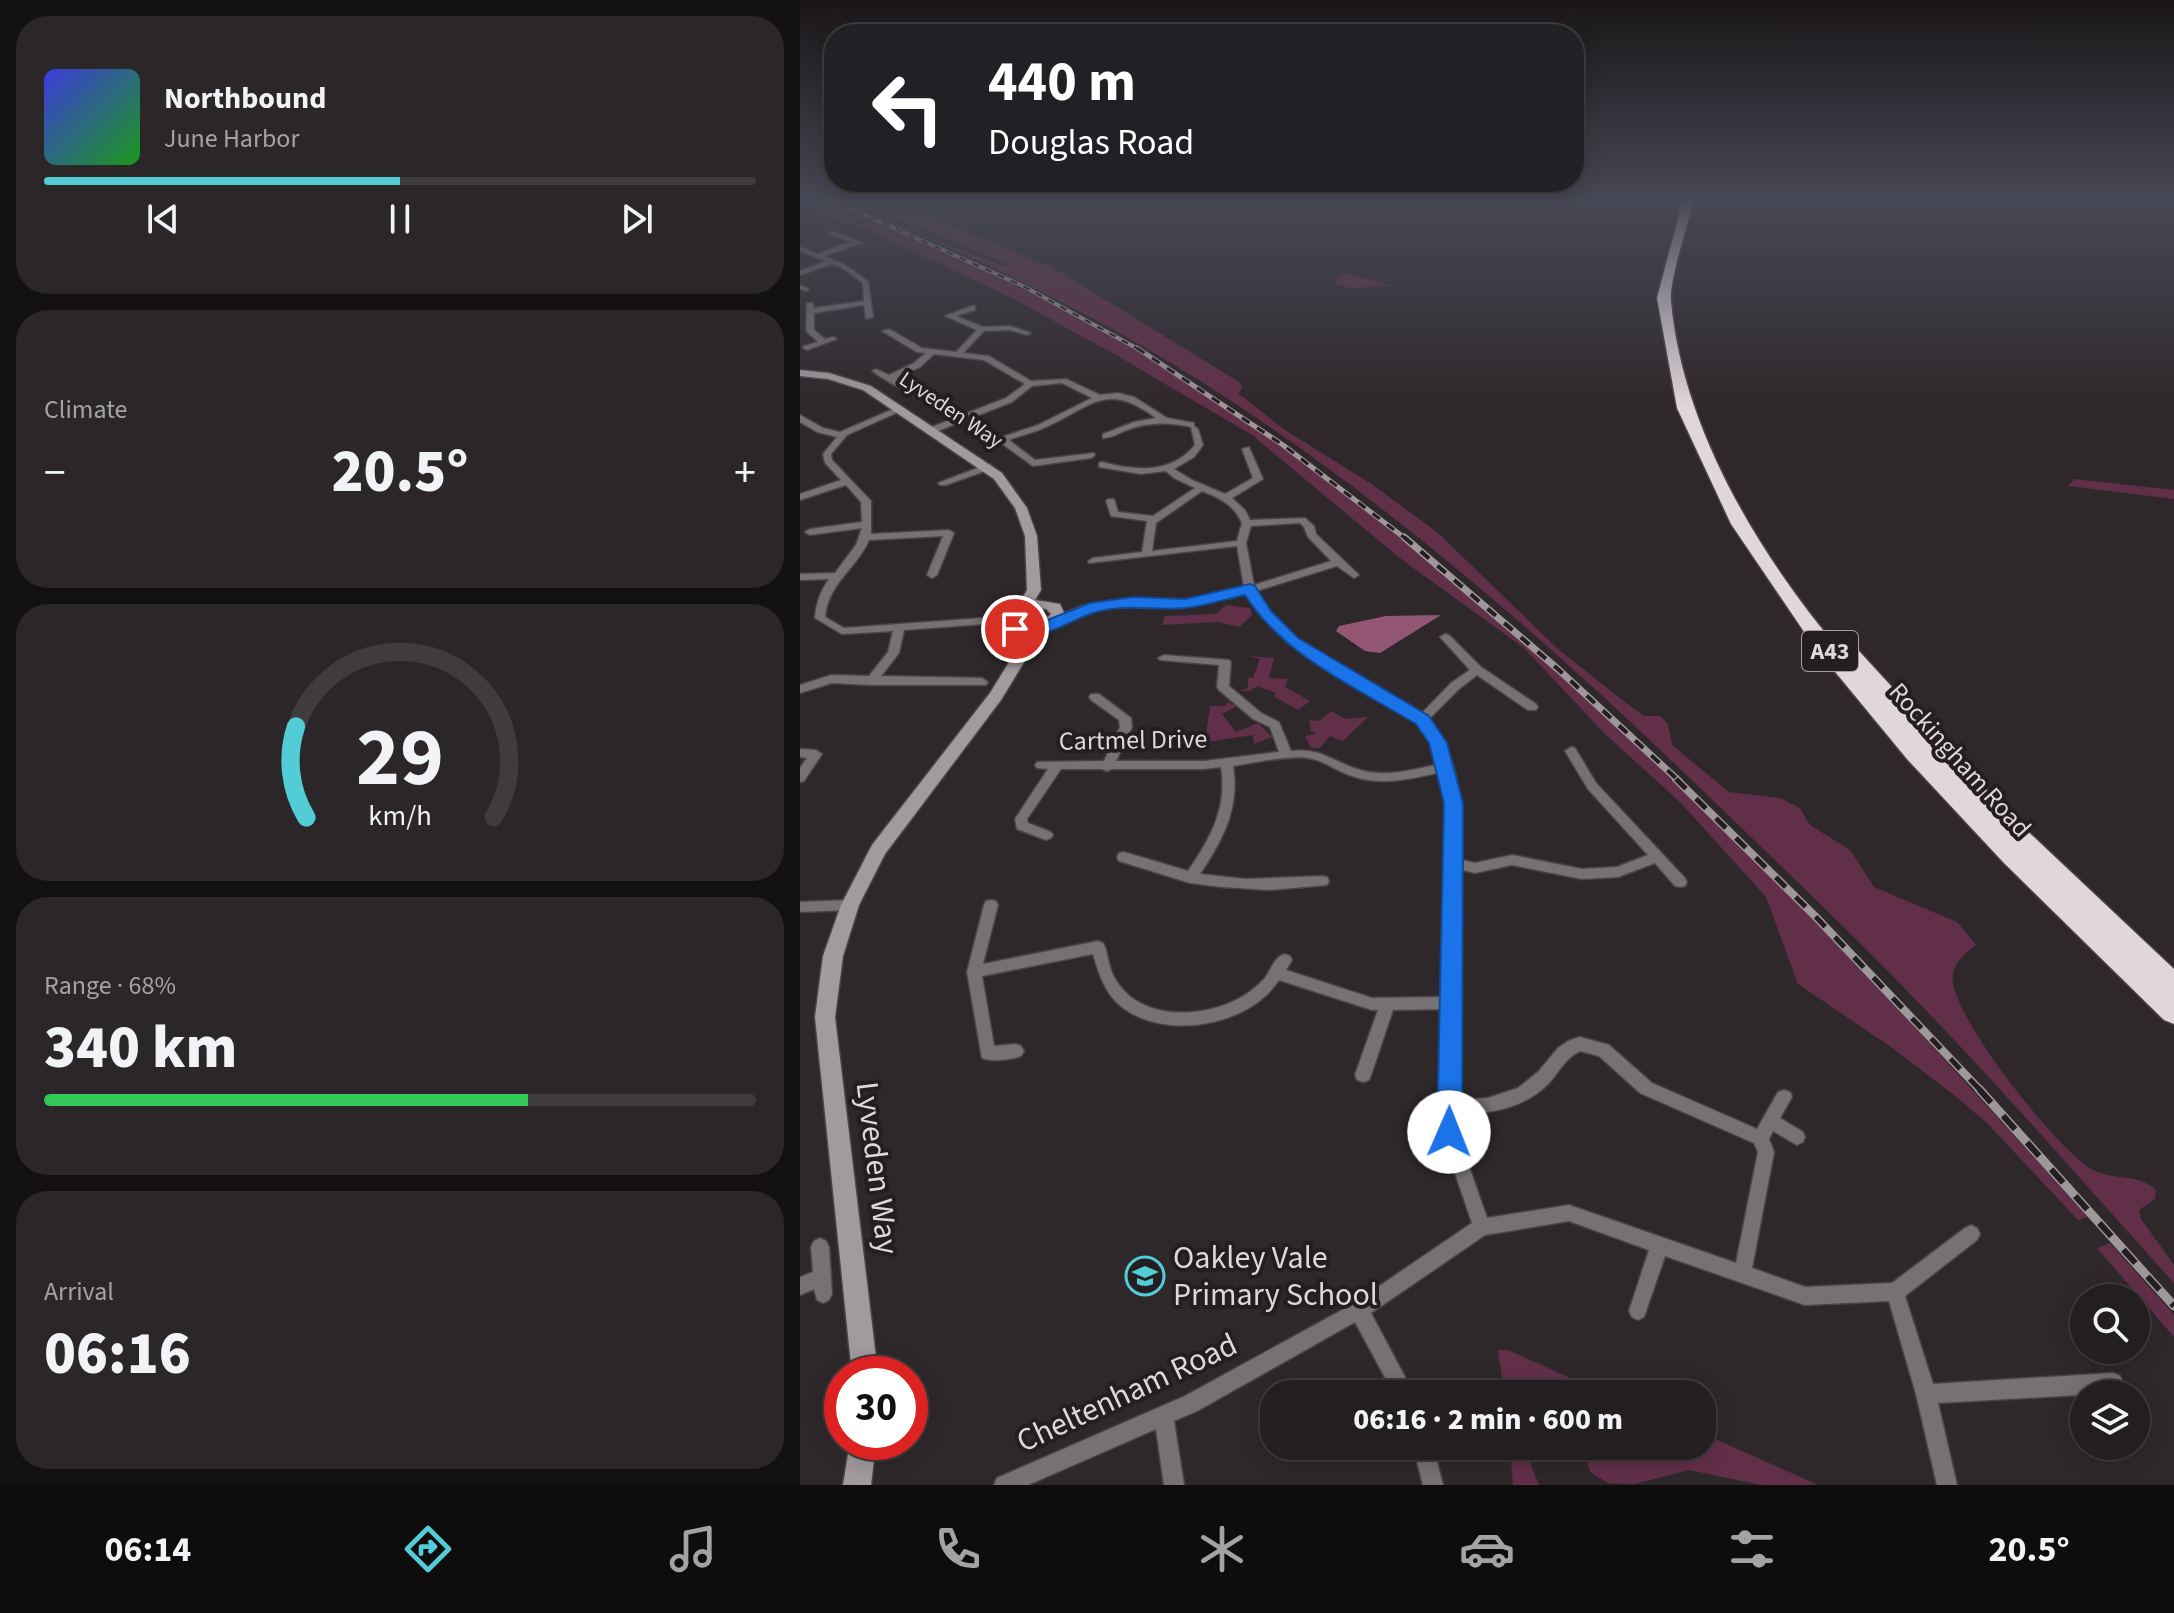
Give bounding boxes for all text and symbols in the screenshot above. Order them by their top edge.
text: 440 m [988,43,1136,122]
icon: left [856,56,960,160]
text: Northbound [164,77,326,120]
text: Douglas Road [988,117,1194,168]
text: June Harbor [164,120,300,157]
icon: previous [141,197,185,241]
icon: pause [378,197,422,241]
icon: next [615,197,659,241]
street label: Lyveden Way [893,363,1010,457]
text: Climate [44,391,128,428]
text: 20.5° [332,430,468,515]
text: − [44,442,66,505]
text: + [734,442,756,505]
pin [981,595,1049,663]
icon: arrive [993,607,1037,651]
road number: A43 [1802,631,1858,671]
street label: Rockingham Road [1880,674,2040,846]
text: 29 [356,699,444,817]
street label: Cartmel Drive [1058,720,1208,760]
text: km/h [368,797,432,837]
text: Range · 68% [44,967,176,1004]
text: 340 km [44,1006,237,1091]
street label: Lyveden Way [844,1079,910,1257]
position arrow [1407,1090,1491,1174]
place label: Oakley Vale Primary School [1173,1235,1378,1318]
school or university icon: Oakley Vale Primary School [1124,1255,1166,1297]
text: Arrival [44,1273,114,1310]
map controls [2070,1284,2150,1460]
button: search [2070,1284,2150,1364]
text: 06:16 [44,1312,191,1397]
street label: Cheltenham Road [1009,1322,1245,1464]
speed limit sign: 30 [824,1356,928,1460]
button: layers [2070,1380,2150,1460]
text: 06:16 · 2 min · 600 m [1353,1398,1623,1441]
icon: directions [400,1521,456,1577]
icon: music [665,1521,721,1577]
icon: phone [930,1521,986,1577]
icon: climate [1194,1521,1250,1577]
icon: car [1459,1521,1515,1577]
icon: filters [1724,1521,1780,1577]
text: 06:14 [104,1524,191,1575]
text: 20.5° [1989,1524,2070,1575]

